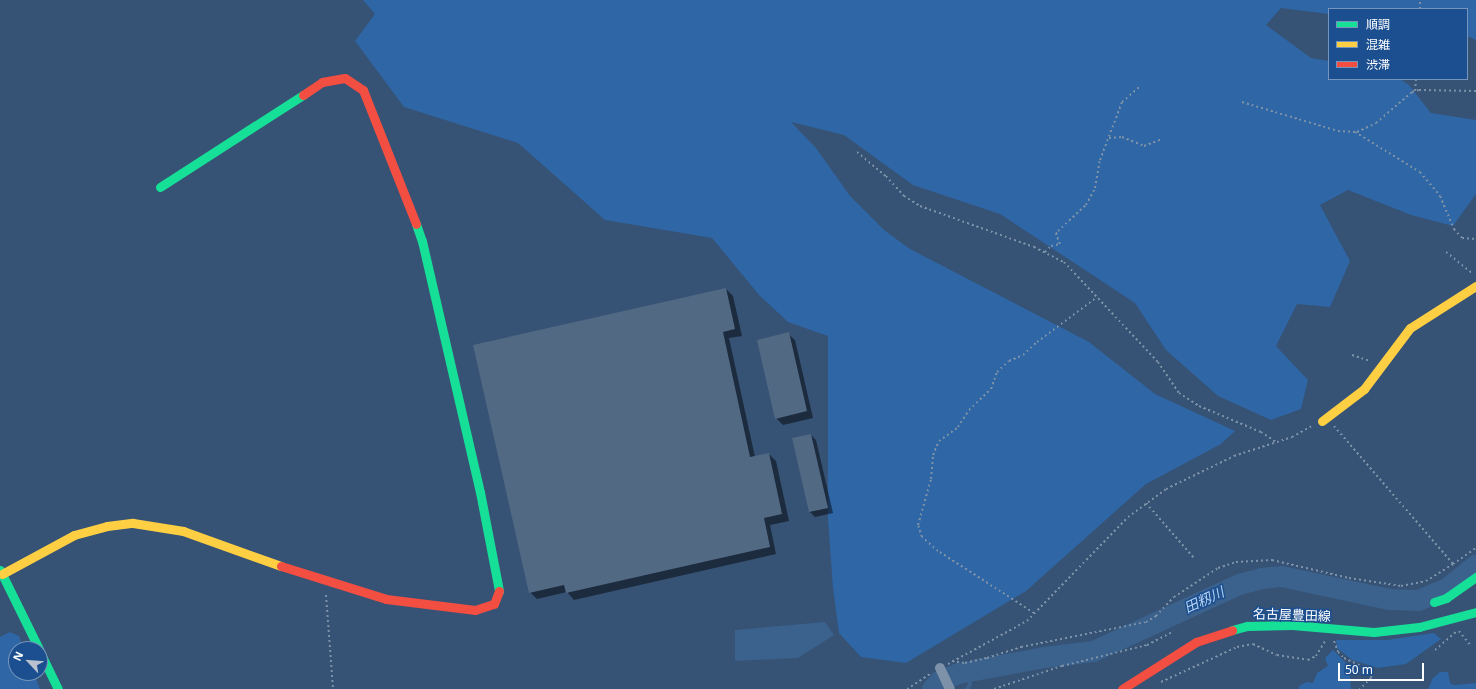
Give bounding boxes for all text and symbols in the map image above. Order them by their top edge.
legend [1328,8,1468,80]
text: 順調 [1366,16,1390,33]
text: 混雑 [1366,36,1390,53]
text: 渋滞 [1366,56,1390,73]
water label: 田籾川 [1181,584,1227,616]
street label: 名古屋豊田線 [1253,606,1331,624]
north arrow [8,641,48,681]
text: N [9,649,26,663]
scale bar [1340,655,1426,681]
text: 50 m [1345,661,1373,678]

